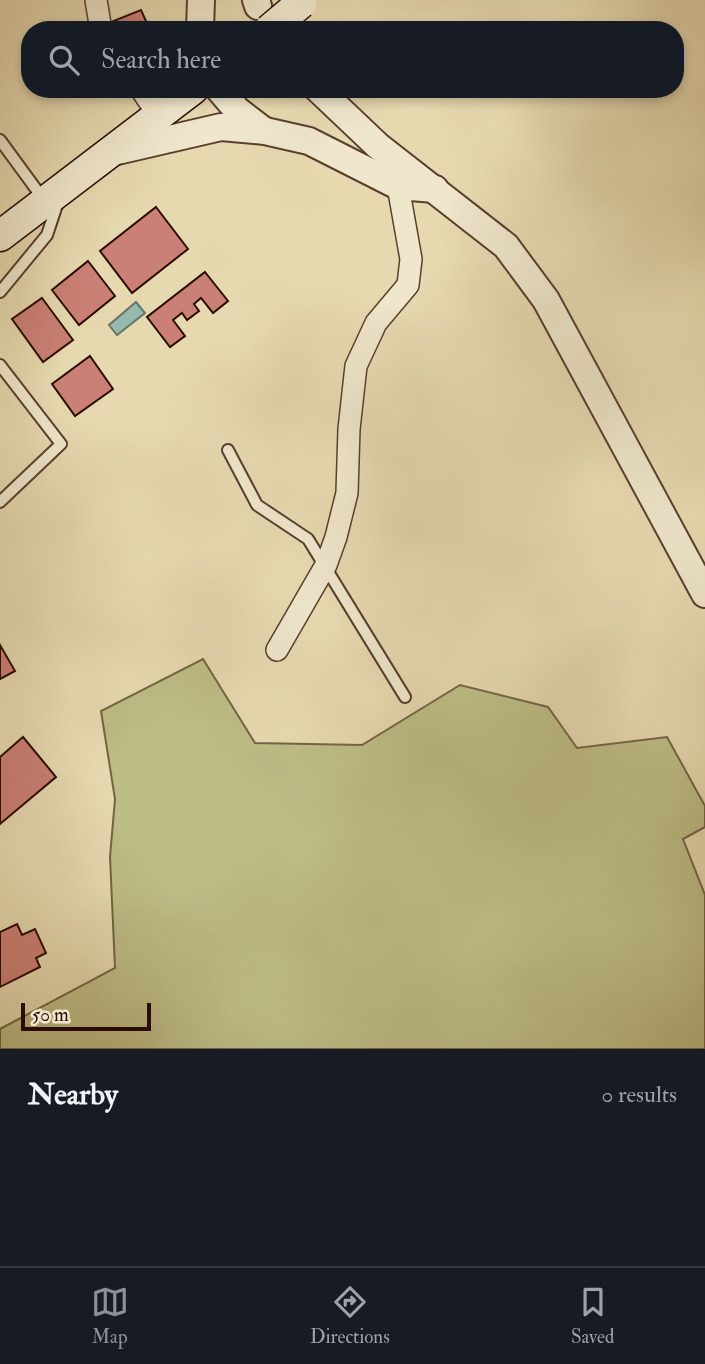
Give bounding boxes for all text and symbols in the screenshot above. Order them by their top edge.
search box [21,21,684,98]
icon: search [45,41,83,79]
text: Search here [101,44,221,76]
scale bar [21,1000,150,1032]
text: 50 m [32,1003,69,1027]
text: Nearby [28,1076,118,1113]
text: 0 results [601,1080,677,1109]
tab: Map [91,1283,129,1349]
tab: Directions [310,1283,390,1349]
tab: Saved [571,1283,614,1349]

